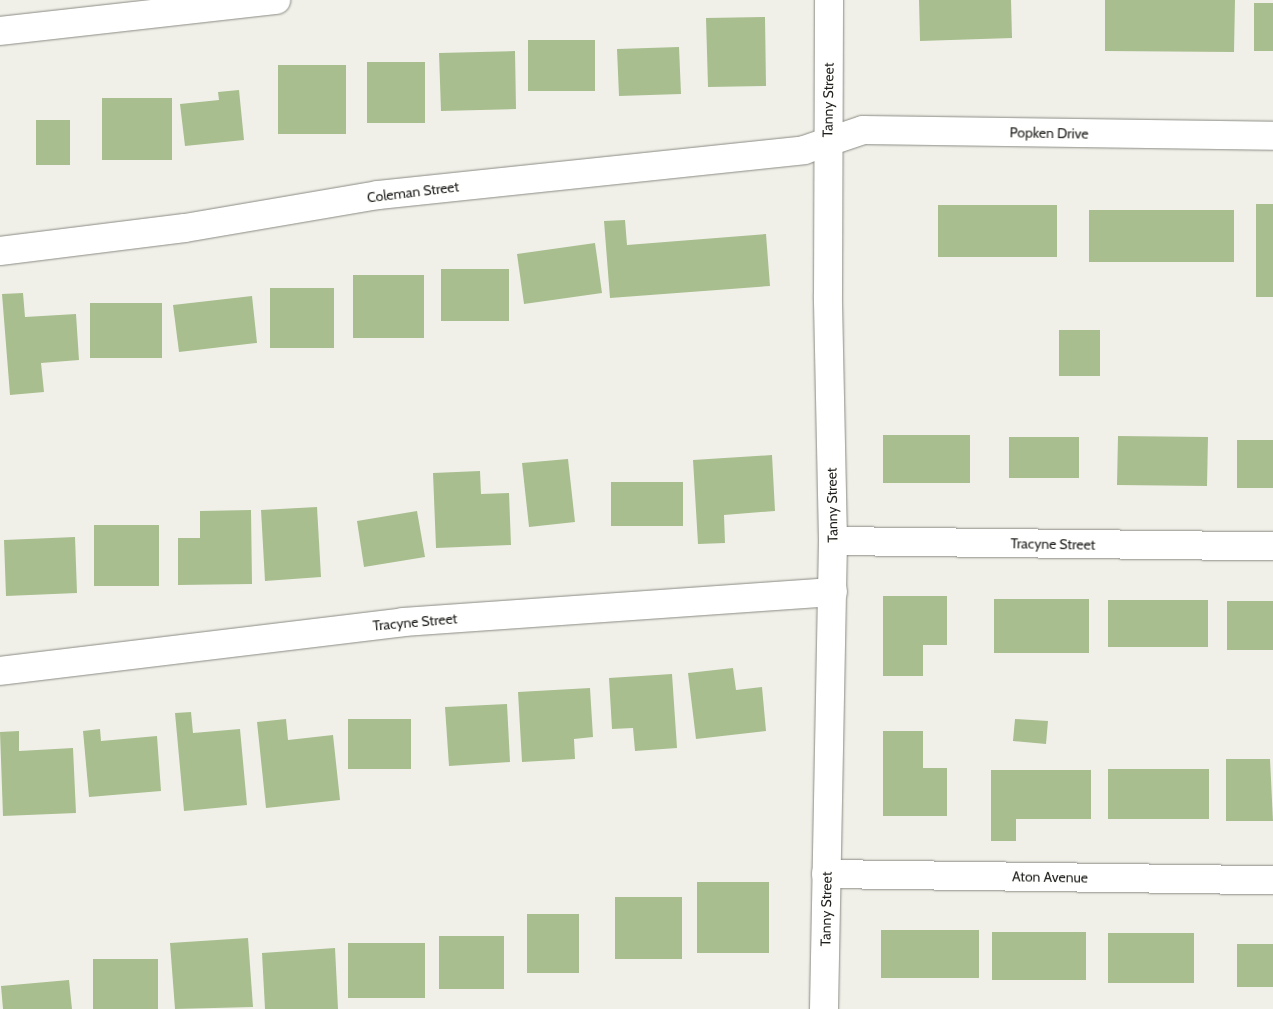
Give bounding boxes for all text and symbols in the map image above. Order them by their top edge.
street label: Tanny Street [819,62,837,138]
street label: Popken Drive [1009,124,1089,142]
street label: Coleman Street [366,178,460,206]
street label: Tanny Street [823,467,841,543]
street label: Tracyne Street [1010,535,1096,553]
street label: Tracyne Street [372,610,458,634]
street label: Aton Avenue [1012,868,1088,886]
street label: Tanny Street [817,871,835,947]

